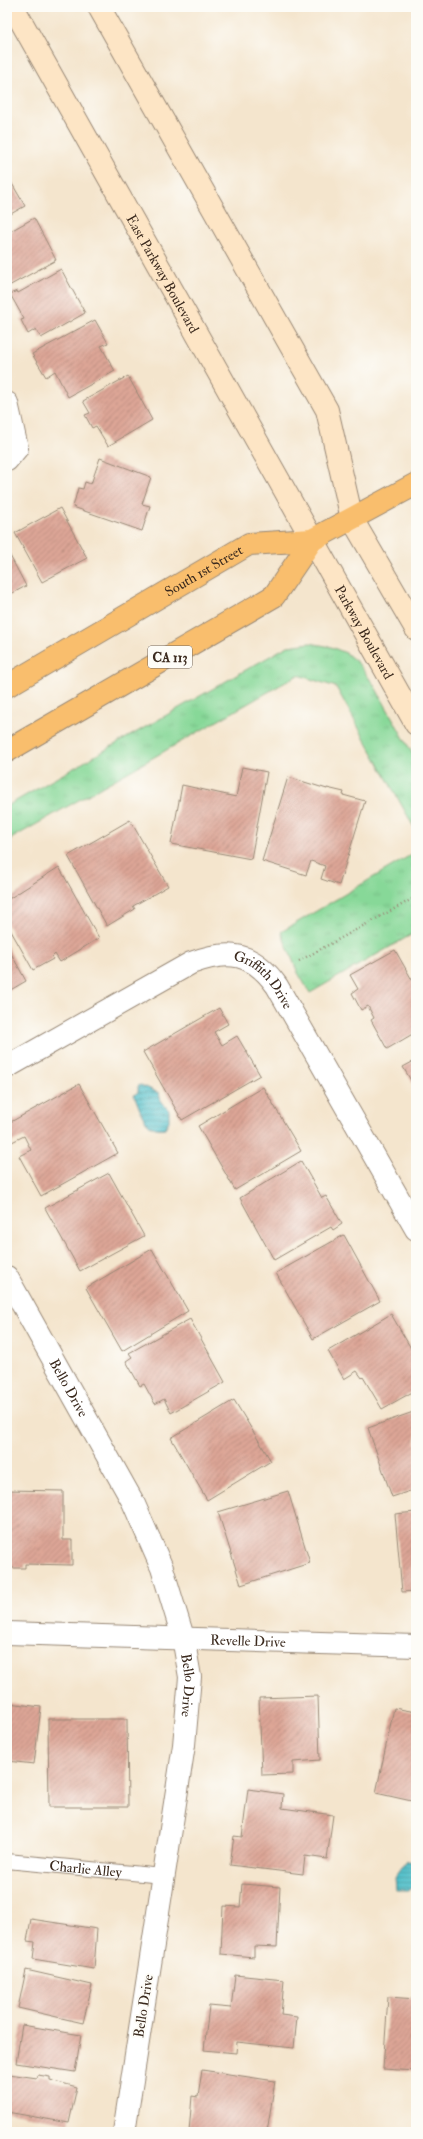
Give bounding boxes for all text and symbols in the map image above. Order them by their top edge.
street label: East Parkway Boulevard [122,212,203,336]
street label: South 1st Street [162,541,246,601]
street label: Parkway Boulevard [331,582,397,682]
road number: CA 113 [148,646,192,668]
street label: Griffith Drive [232,947,296,1012]
street label: Bello Drive [46,1356,92,1420]
street label: Revelle Drive [210,1631,286,1651]
street label: Bello Drive [177,1652,198,1718]
street label: Charlie Alley [49,1857,123,1882]
street label: Bello Drive [130,1973,157,2039]

